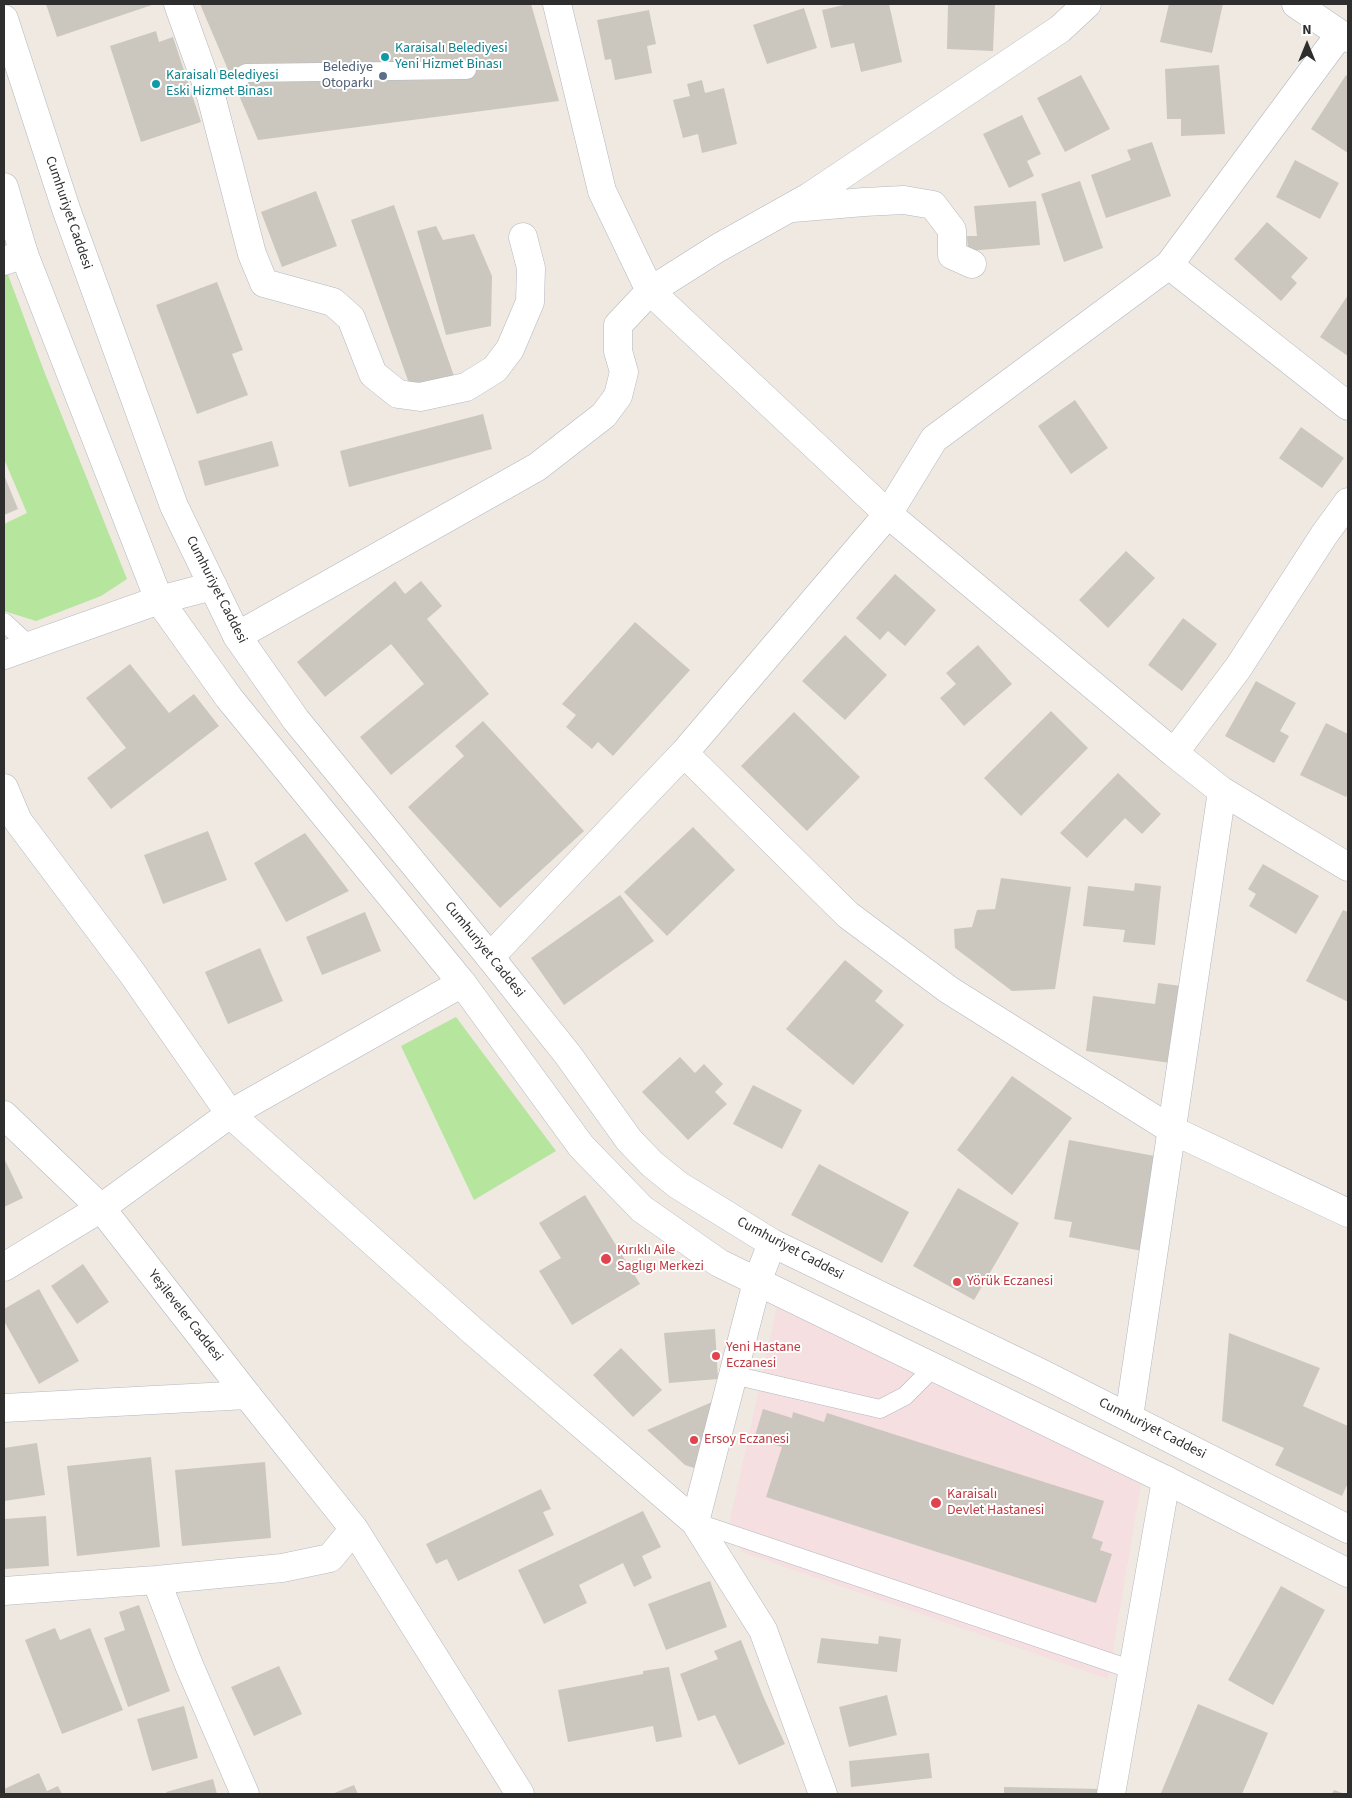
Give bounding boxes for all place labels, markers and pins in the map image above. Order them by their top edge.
place label: Karaisalı Belediyesi Yeni Hizmet Binası [395,41,508,74]
marker: Karaisalı Belediyesi Yeni Hizmet Binası [379,51,391,63]
place label: Belediye Otoparkı [322,60,373,92]
place label: Karaisalı Belediyesi Eski Hizmet Binası [166,68,279,100]
marker: Belediye Otoparkı [377,70,389,82]
marker: Karaisalı Belediyesi Eski Hizmet Binası [150,78,162,90]
place label: Kırıklı Aile Saglıgı Merkezi [617,1243,704,1276]
marker: Kırıklı Aile Saglıgı Merkezi [599,1252,613,1266]
place label: Yörük Eczanesi [967,1274,1053,1290]
marker: Yörük Eczanesi [951,1276,963,1288]
place label: Yeni Hastane Eczanesi [726,1340,801,1372]
marker: Yeni Hastane Eczanesi [710,1350,722,1362]
place label: Ersoy Eczanesi [704,1432,789,1448]
marker: Ersoy Eczanesi [688,1434,700,1446]
place label: Karaisalı Devlet Hastanesi [947,1487,1044,1520]
marker: Karaisalı Devlet Hastanesi [929,1496,943,1510]

